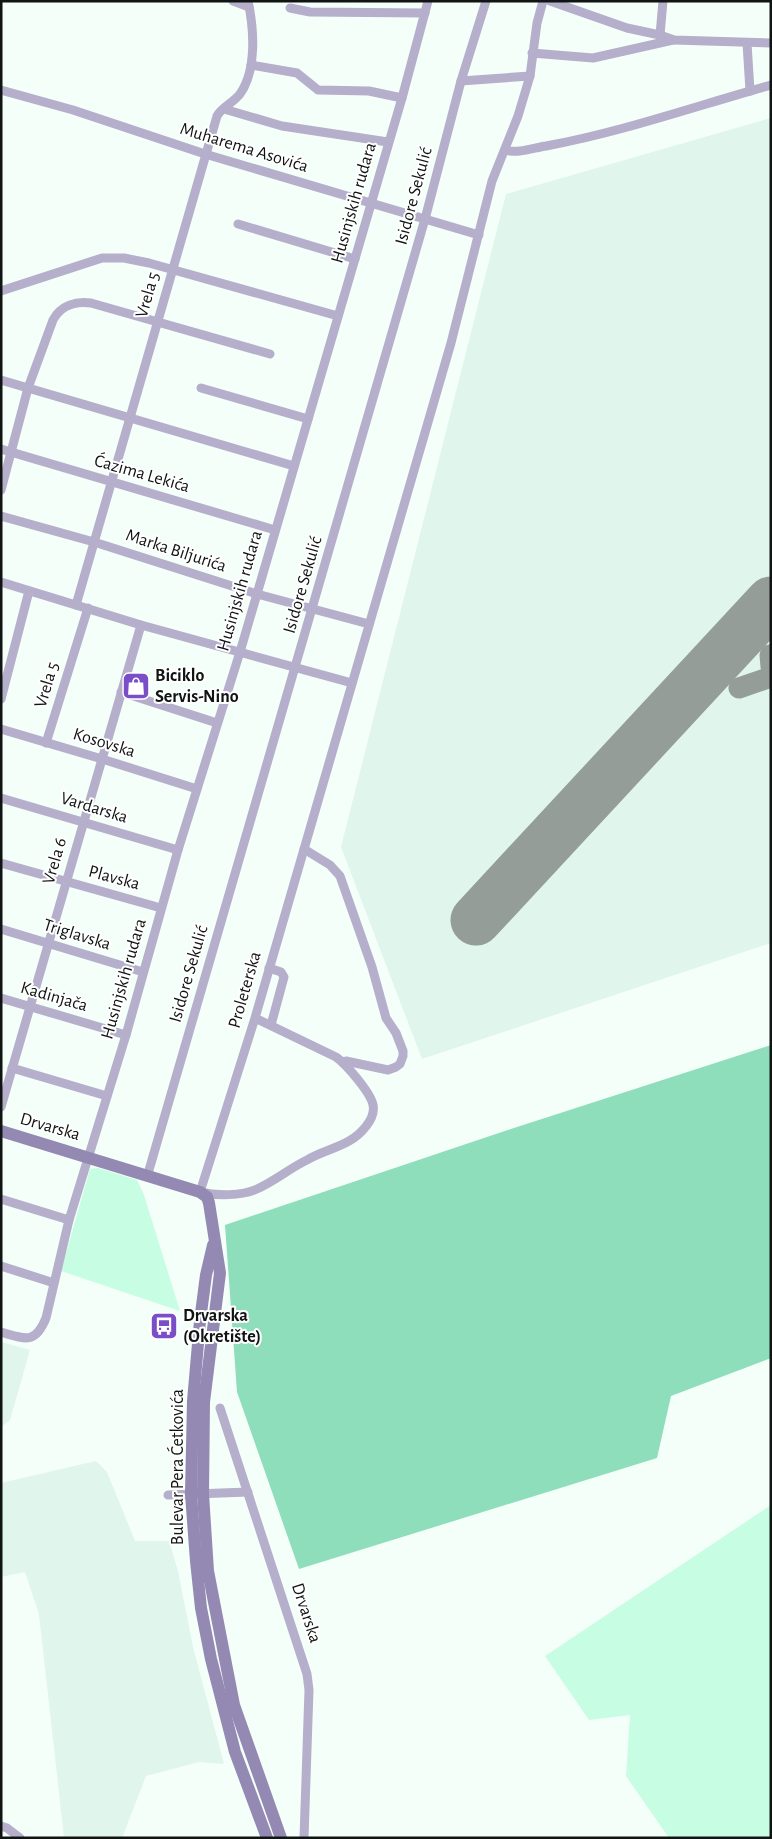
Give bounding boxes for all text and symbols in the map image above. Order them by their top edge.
street label: Muharema Asovića [178,120,310,176]
street label: Husinjskih rudara [328,141,380,265]
street label: Isidore Sekulić [392,145,436,247]
street label: Vrela 5 [133,270,163,320]
street label: Ćazima Lekića [92,449,193,496]
street label: Marka Biljurića [123,526,229,576]
street label: Husinjskih rudara [214,529,266,653]
street label: Isidore Sekulić [281,534,325,636]
street label: Vrela 5 [32,660,62,710]
place label: Biciklo Servis-Nino [155,667,239,706]
shop icon: Biciklo Servis-Nino [121,671,151,701]
street label: Kosovska [71,725,137,761]
street label: Vardarska [58,789,130,827]
street label: Vrela 6 [40,836,70,886]
street label: Plavska [86,863,142,893]
street label: Triglavska [41,916,113,954]
street label: Husinjskih rudara [98,917,150,1041]
street label: Isidore Sekulić [167,923,211,1025]
street label: Proleterska [225,950,265,1030]
street label: Kadinjača [18,979,90,1015]
street label: Drvarska [18,1110,82,1144]
place label: Drvarska (Okretište) [183,1307,261,1346]
bus stop icon: Drvarska (Okretište) [149,1311,179,1341]
street label: Bulevar Pera Ćetkovića [166,1389,187,1545]
street label: Drvarska [288,1581,324,1645]

